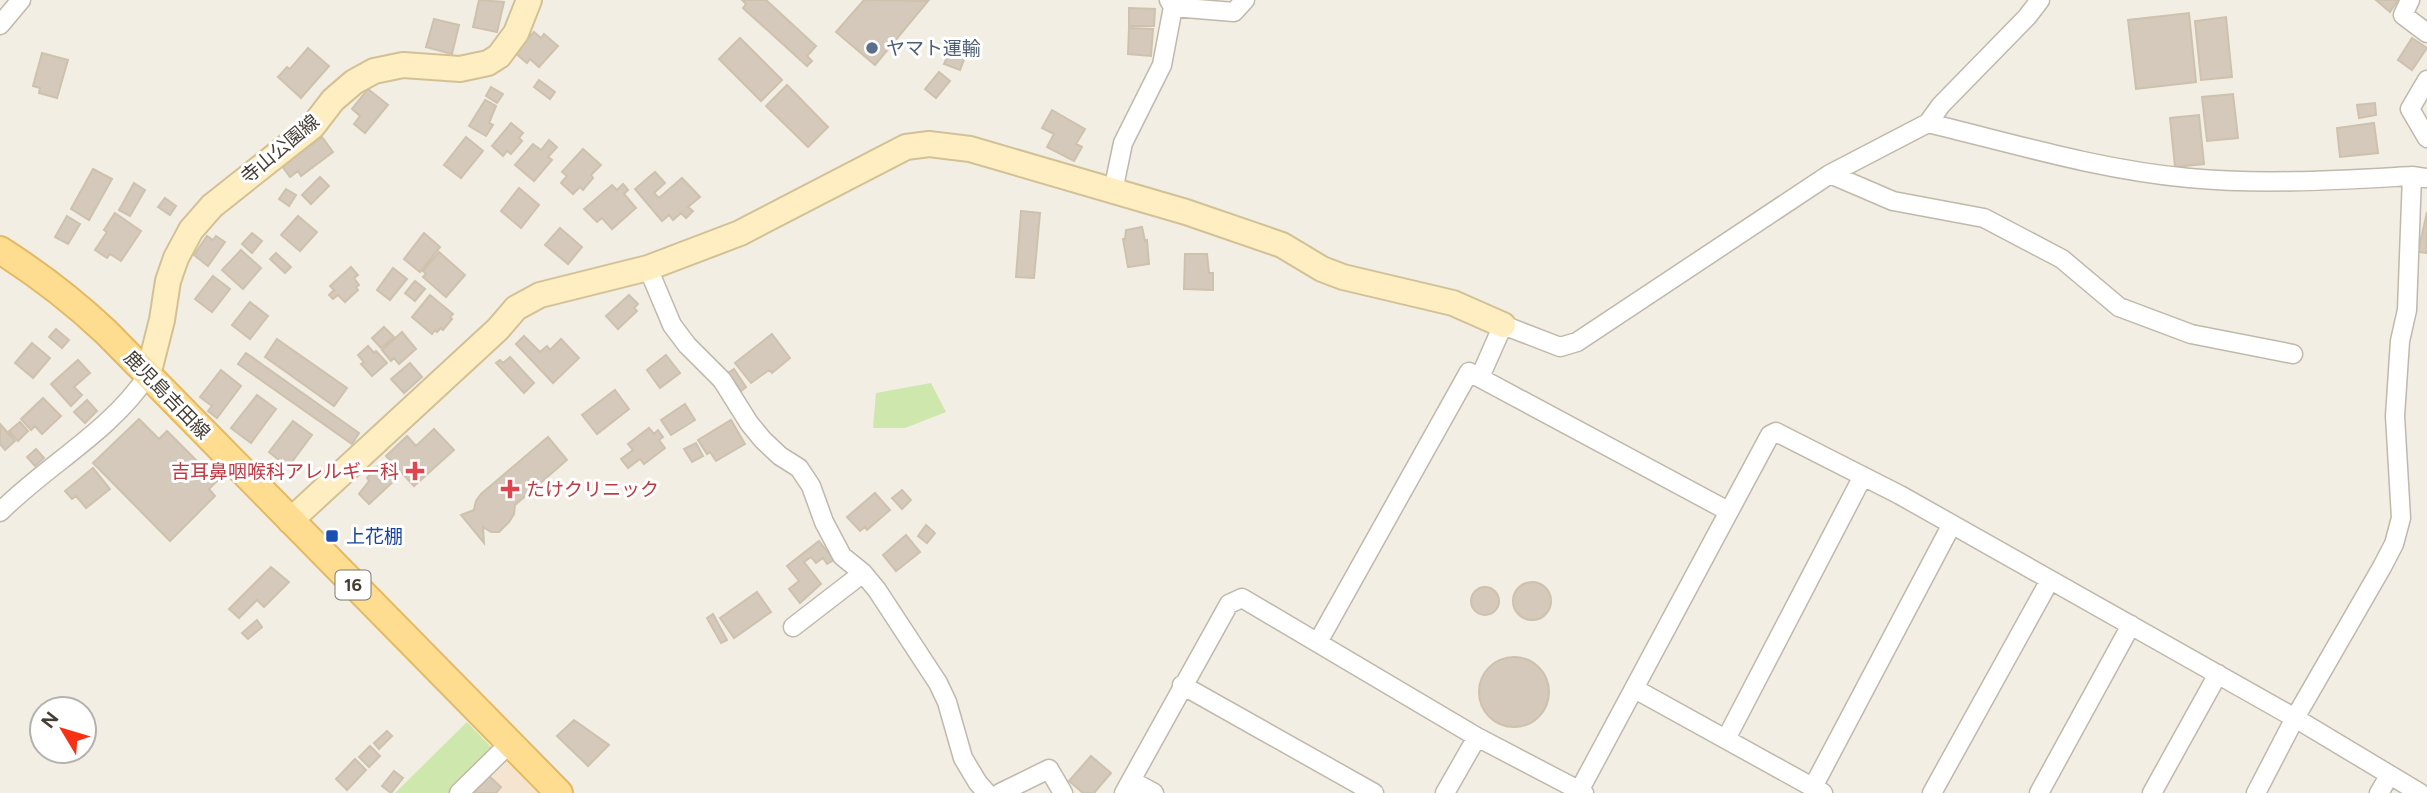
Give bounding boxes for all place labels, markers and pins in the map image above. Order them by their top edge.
place label: ヤマト運輸 [886,37,981,60]
marker: ヤマト運輸 [864,40,880,56]
place label: 吉耳鼻咽喉科アレルギー科 [171,460,399,483]
marker: 吉耳鼻咽喉科アレルギー科 [405,461,425,481]
place label: たけクリニック [526,478,659,501]
marker: たけクリニック [500,479,520,499]
place label: 上花棚 [346,525,403,548]
marker: 上花棚 [324,528,340,544]

